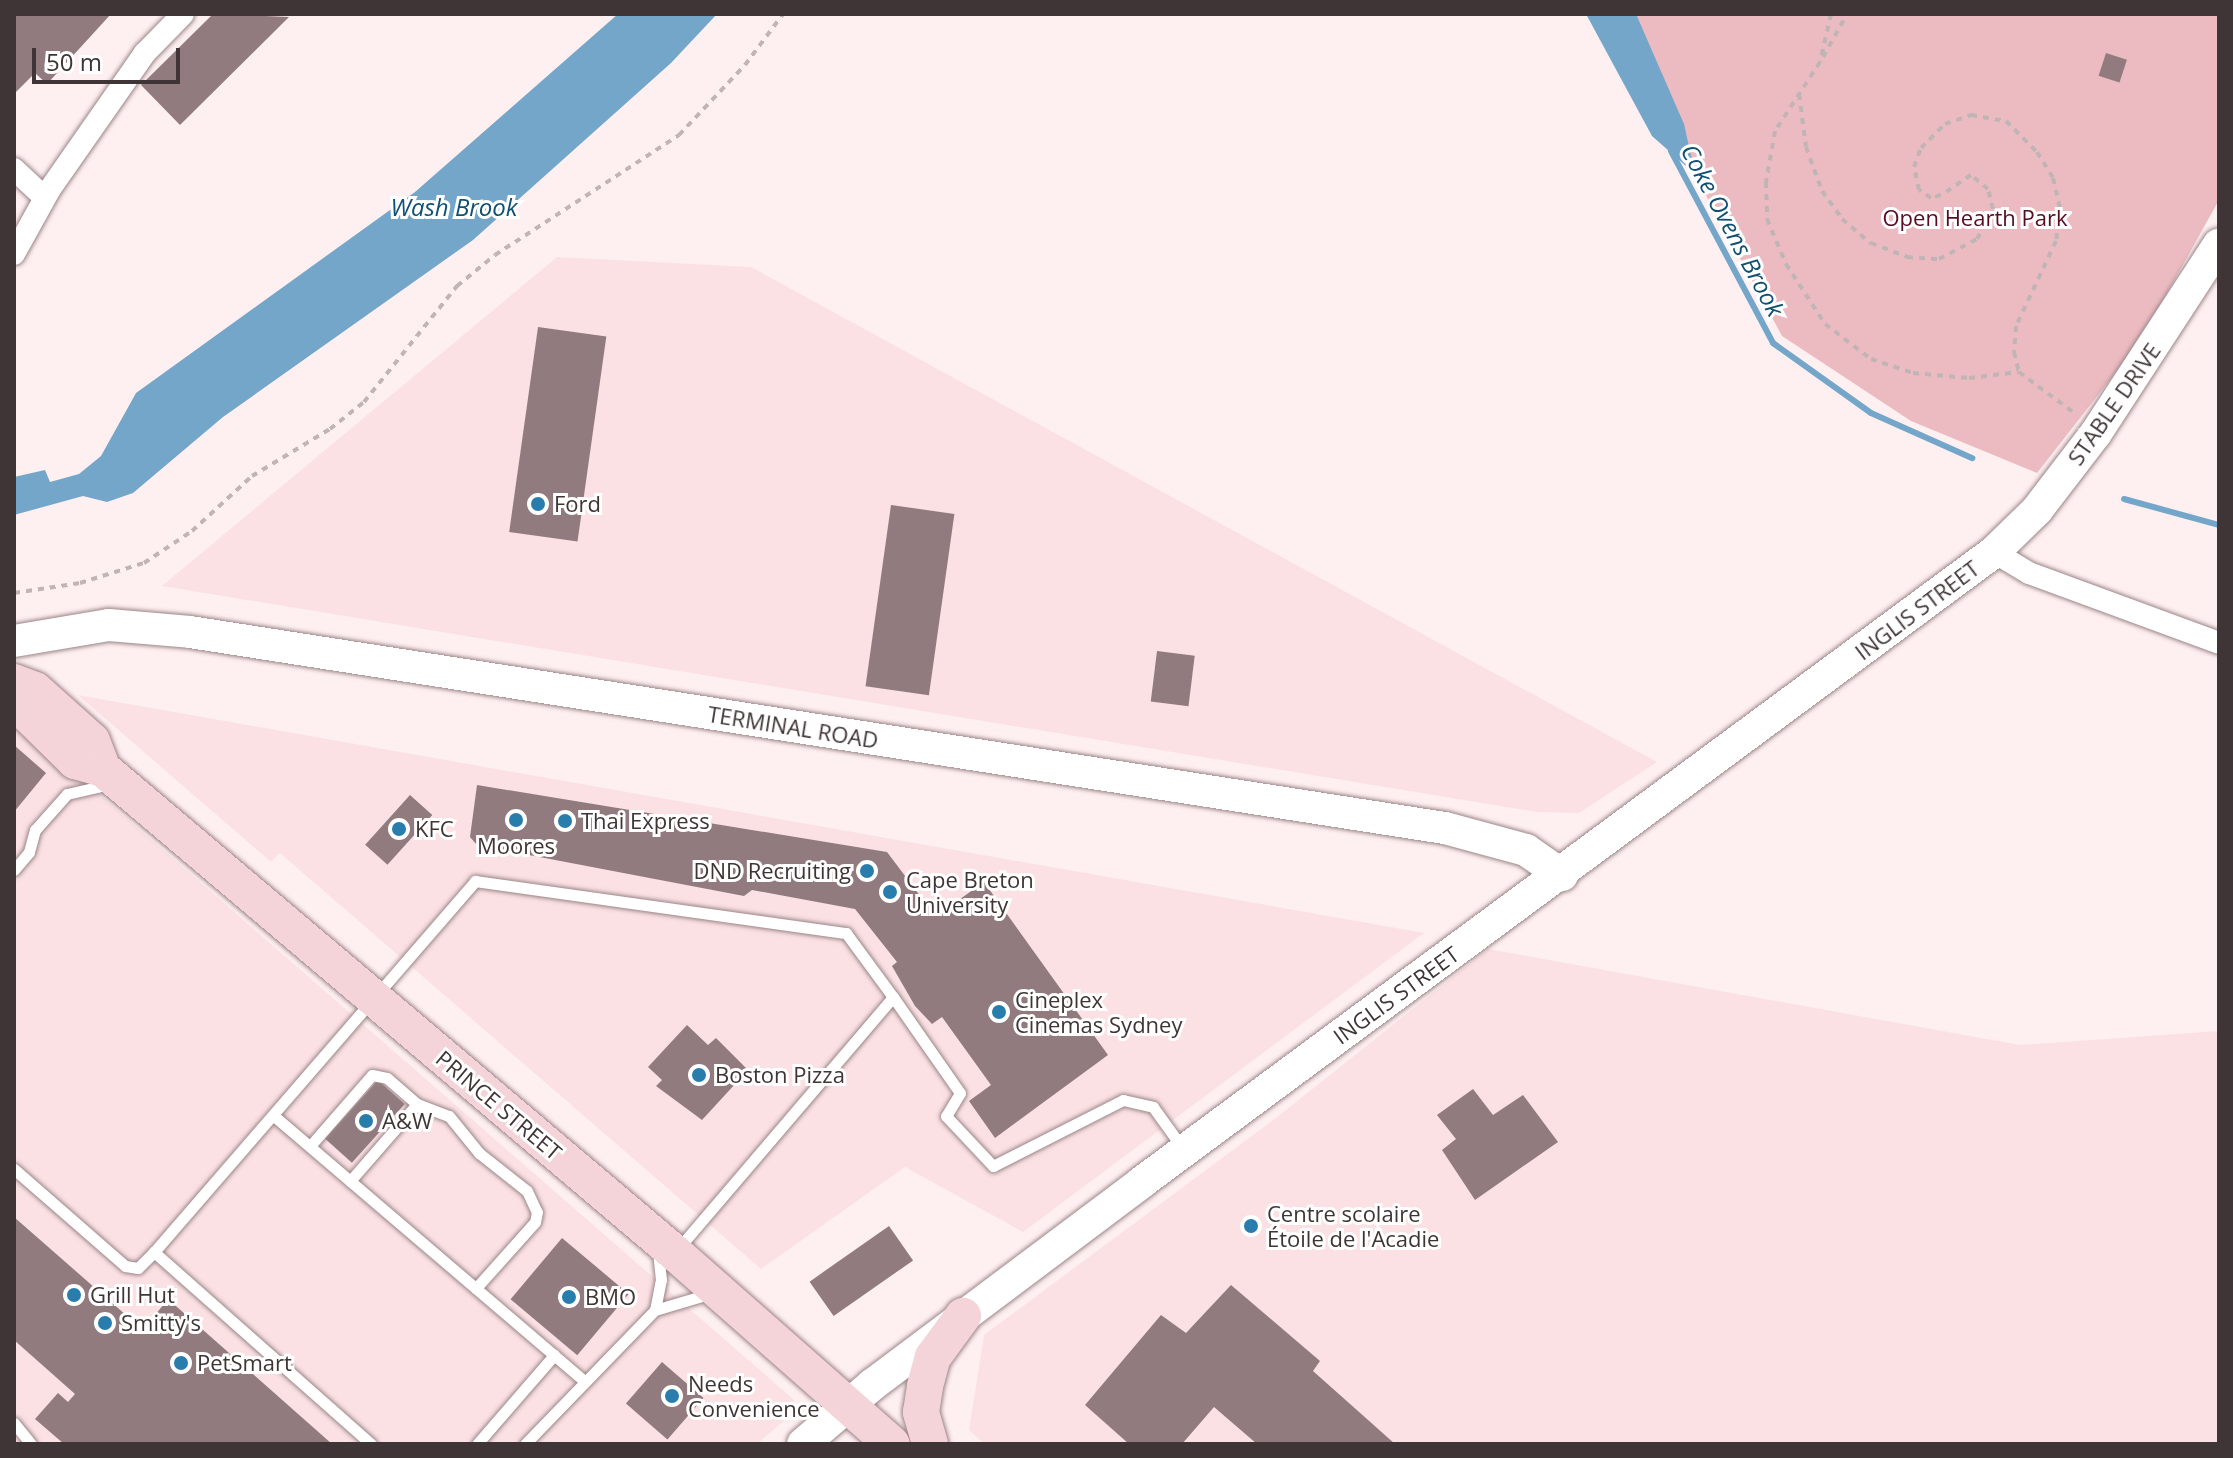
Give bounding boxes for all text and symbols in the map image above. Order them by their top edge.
scale bar [36,32,184,82]
text: 50 m [46,45,102,78]
water label: Coke Ovens Brook [1675,139,1791,321]
water label: Wash Brook [390,193,518,221]
park label: Open Hearth Park [1883,205,2067,231]
street label: STABLE DRIVE [2062,338,2166,470]
place label: Ford [554,491,601,517]
marker: Ford [529,495,547,513]
street label: INGLIS STREET [1850,555,1984,665]
street label: TERMINAL ROAD [706,701,880,753]
place label: Thai Express [581,808,710,834]
marker: Moores [507,811,525,829]
marker: Thai Express [556,812,574,830]
place label: KFC [415,816,454,842]
marker: KFC [390,820,408,838]
place label: Moores [477,833,555,859]
place label: DND Recruiting [693,858,851,884]
marker: DND Recruiting [858,862,876,880]
place label: Cape Breton University [906,866,1034,918]
marker: Cape Breton University [881,883,899,901]
street label: INGLIS STREET [1328,941,1464,1049]
place label: Cineplex Cinemas Sydney [1015,986,1182,1038]
marker: Cineplex Cinemas Sydney [990,1003,1008,1021]
street label: PRINCE STREET [431,1045,567,1165]
place label: Boston Pizza [715,1062,845,1088]
marker: Boston Pizza [690,1066,708,1084]
place label: A&W [382,1108,432,1134]
marker: A&W [357,1112,375,1130]
place label: Centre scolaire Étoile de l'Acadie [1267,1200,1439,1252]
marker: Centre scolaire Étoile de l'Acadie [1242,1217,1260,1235]
place label: Grill Hut [90,1282,175,1308]
place label: BMO [585,1284,636,1310]
marker: Grill Hut [65,1286,83,1304]
marker: BMO [560,1288,578,1306]
place label: Smitty's [121,1310,201,1336]
marker: Smitty's [96,1314,114,1332]
place label: PetSmart [197,1350,292,1376]
marker: PetSmart [172,1354,190,1372]
place label: Needs Convenience [688,1370,820,1422]
marker: Needs Convenience [663,1387,681,1405]

